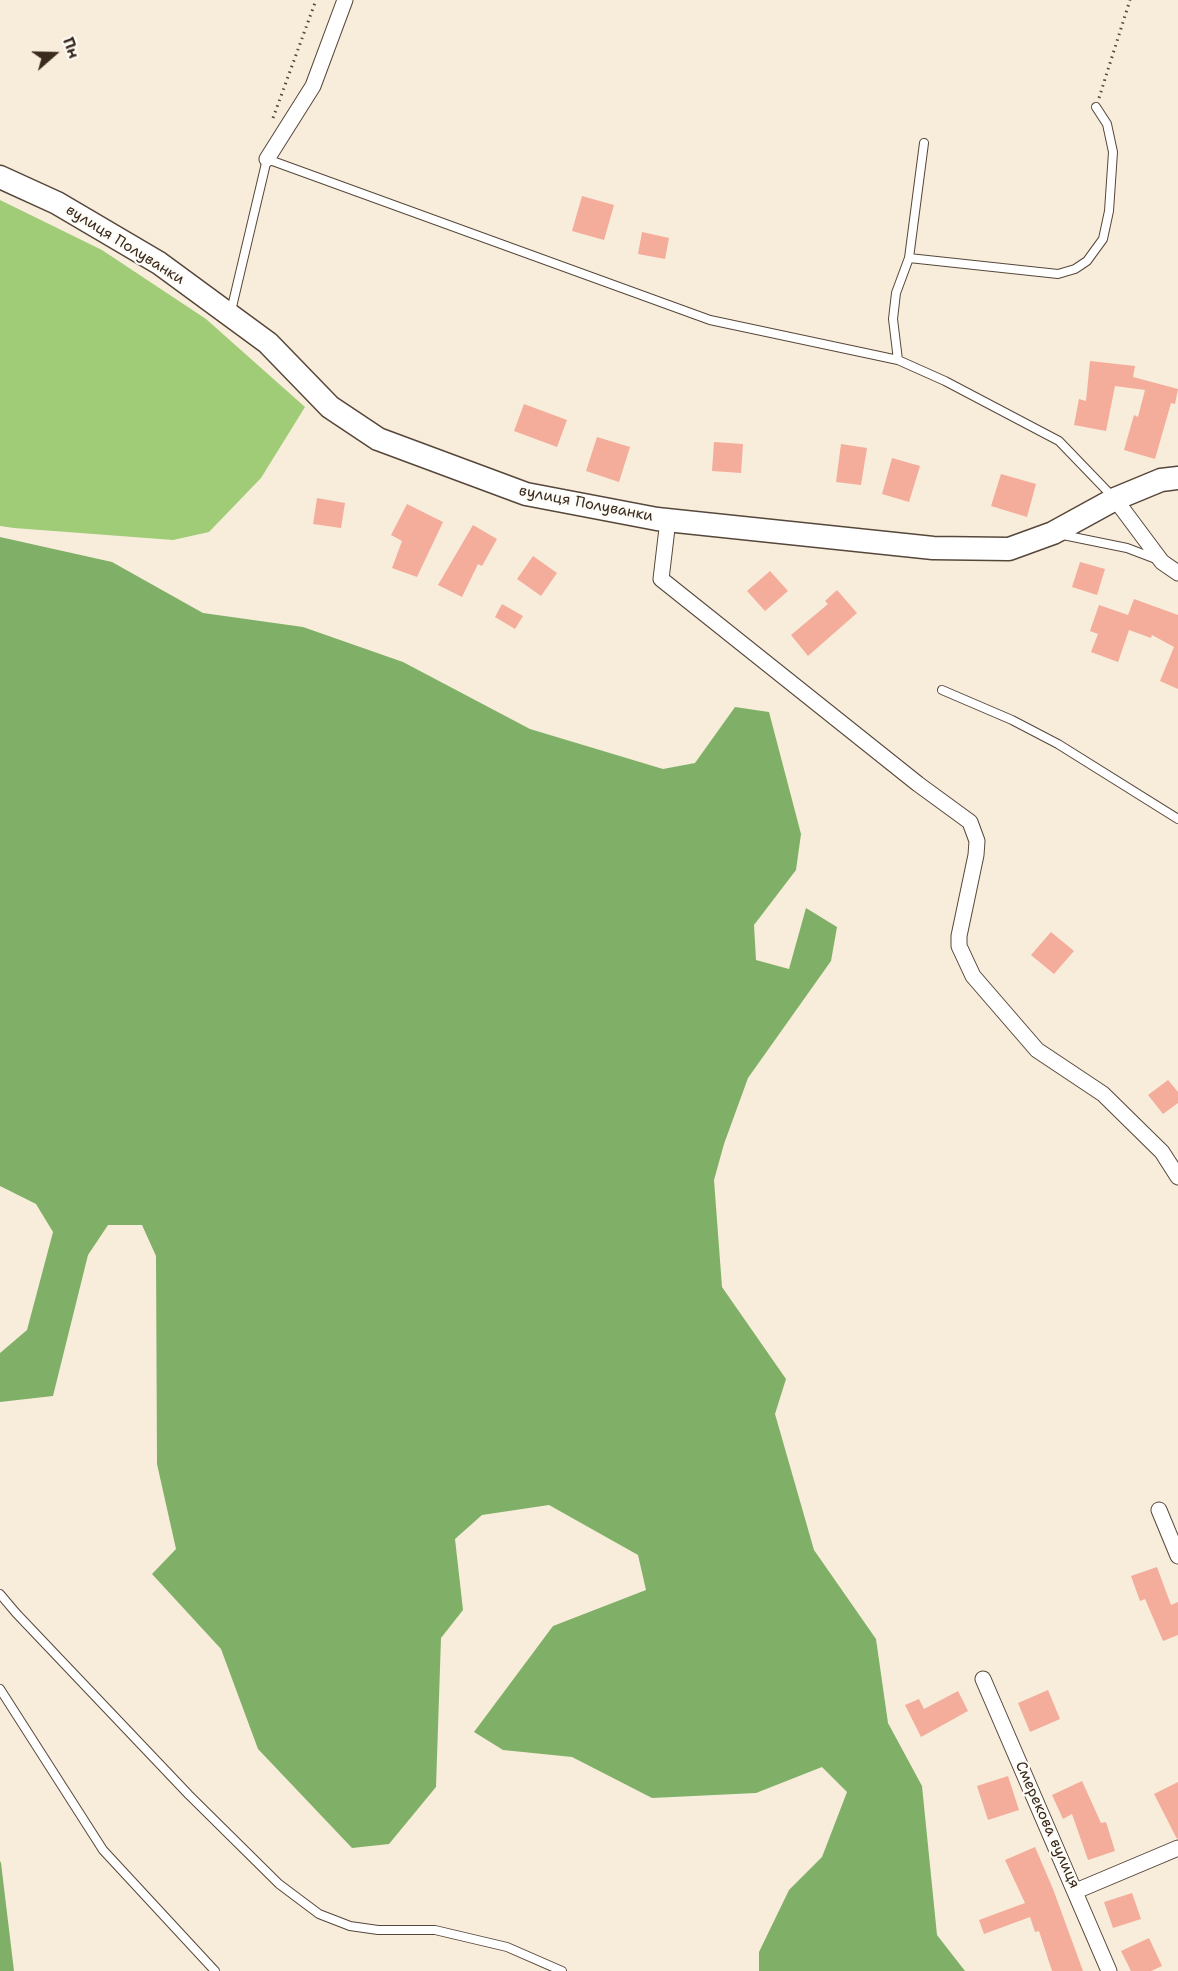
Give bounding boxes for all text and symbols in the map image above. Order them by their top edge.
north arrow [24,24,84,84]
text: Пн [58,34,85,61]
street label: вулиця Полуванки [62,201,188,289]
street label: вулиця Полуванки [517,482,655,526]
street label: Смерекова вулиця [1011,1759,1083,1891]

